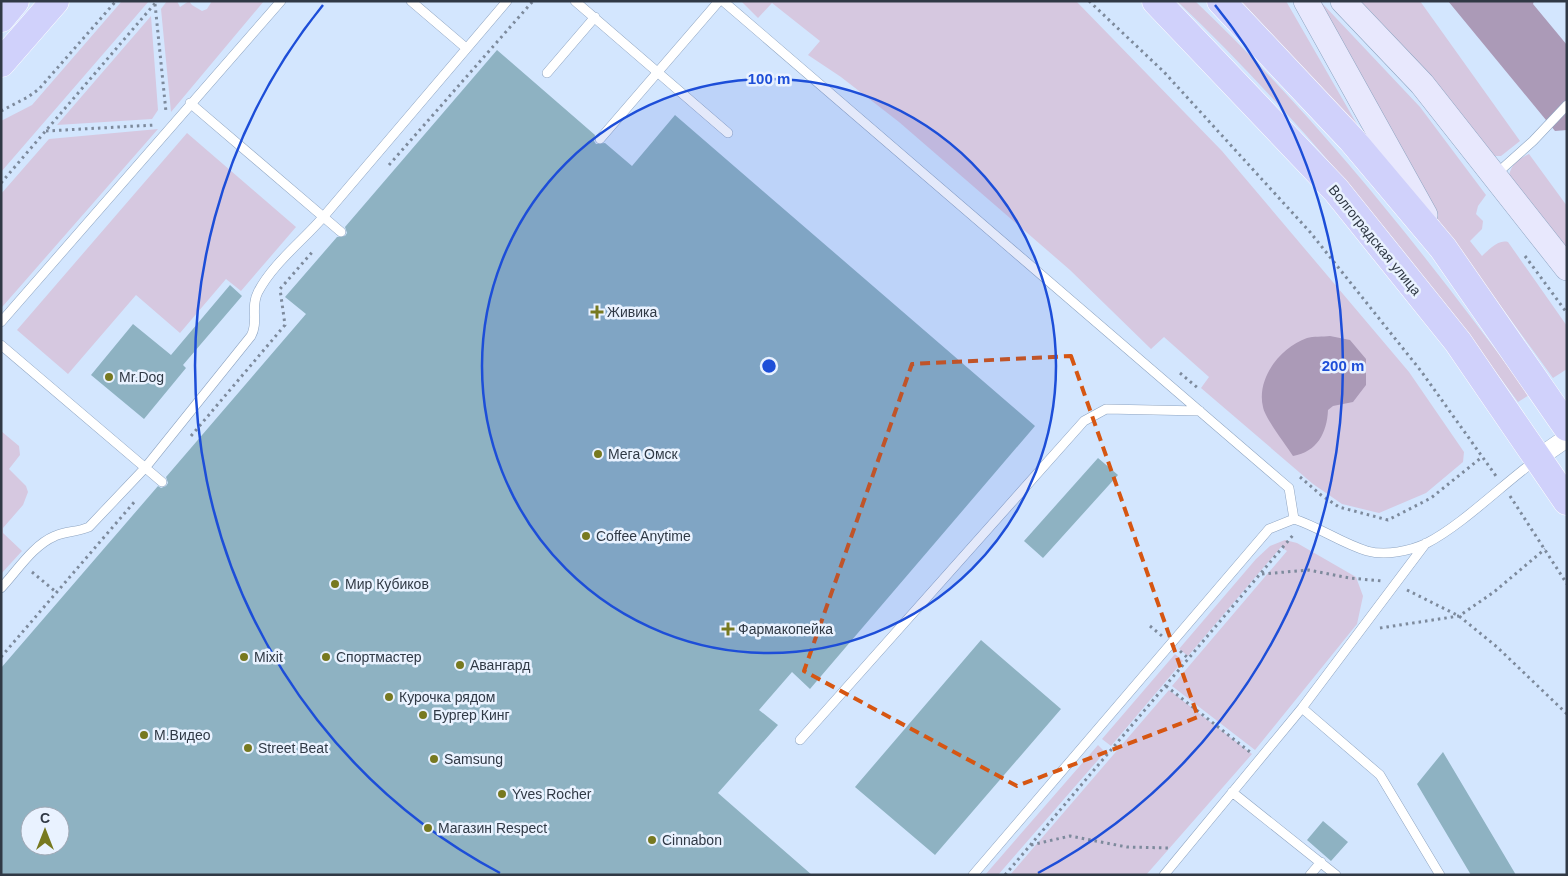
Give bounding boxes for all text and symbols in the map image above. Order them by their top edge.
text: 100 m [748,70,790,87]
street label: Волгоградская улица [1325,182,1425,299]
place label: Живика [607,304,657,320]
marker: Живика [591,306,603,318]
centre of rings [760,357,778,375]
text: 200 m [1322,357,1364,374]
place label: Mr.Dog [119,369,164,385]
marker: Mr.Dog [103,371,115,383]
place label: Мега Омск [608,446,679,462]
marker: Мега Омск [592,448,604,460]
place label: Coffee Anytime [596,528,691,544]
marker: Coffee Anytime [580,530,592,542]
place label: Мир Кубиков [345,576,429,592]
marker: Мир Кубиков [329,578,341,590]
place label: Фармакопейка [738,621,833,637]
marker: Фармакопейка [722,623,734,635]
place label: Mixit [254,649,283,665]
place label: Спортмастер [336,649,422,665]
marker: Mixit [238,651,250,663]
marker: Спортмастер [320,651,332,663]
place label: Авангард [470,657,530,673]
marker: Авангард [454,659,466,671]
place label: Курочка рядом [399,689,495,705]
marker: Курочка рядом [383,691,395,703]
place label: Бургер Кинг [433,707,510,723]
marker: Бургер Кинг [417,709,429,721]
place label: М.Видео [154,727,211,743]
marker: М.Видео [138,729,150,741]
place label: Street Beat [258,740,328,756]
marker: Street Beat [242,742,254,754]
place label: Samsung [444,751,503,767]
marker: Samsung [428,753,440,765]
place label: Yves Rocher [512,786,592,802]
marker: Yves Rocher [496,788,508,800]
north arrow [20,806,70,856]
text: С [40,810,50,826]
place label: Магазин Respect [438,820,547,836]
marker: Магазин Respect [422,822,434,834]
place label: Cinnabon [662,832,722,848]
marker: Cinnabon [646,834,658,846]

